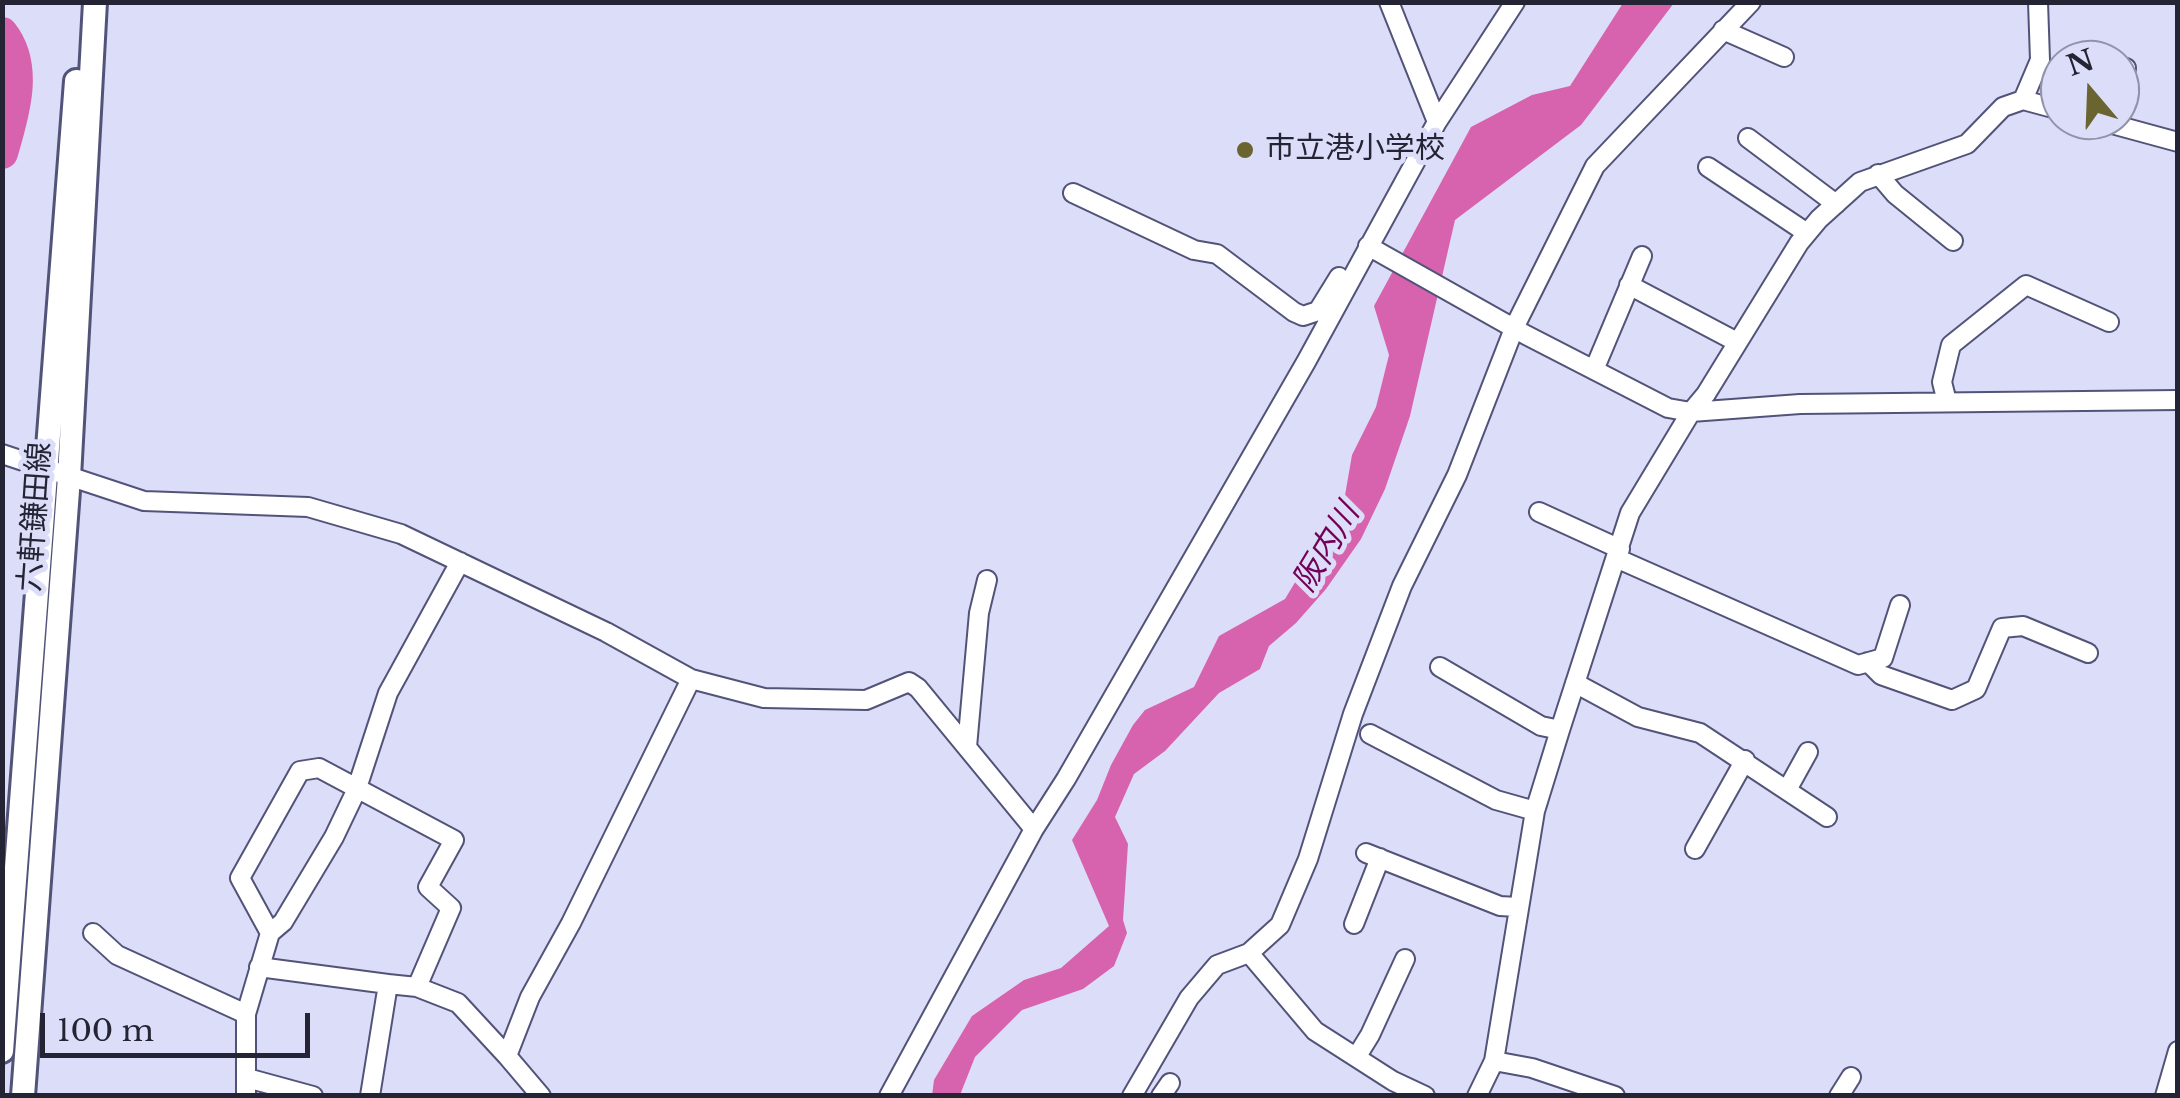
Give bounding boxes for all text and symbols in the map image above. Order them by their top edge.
north arrow [2040,40,2140,140]
text: N [2063,42,2099,84]
place label: 市立港小学校 [1265,132,1445,168]
marker: 市立港小学校 [1234,139,1256,161]
street label: 六軒鎌田線 [13,441,59,593]
water label: 阪内川 [1286,497,1368,599]
scale bar [45,993,315,1055]
text: 100 m [57,1012,154,1049]

